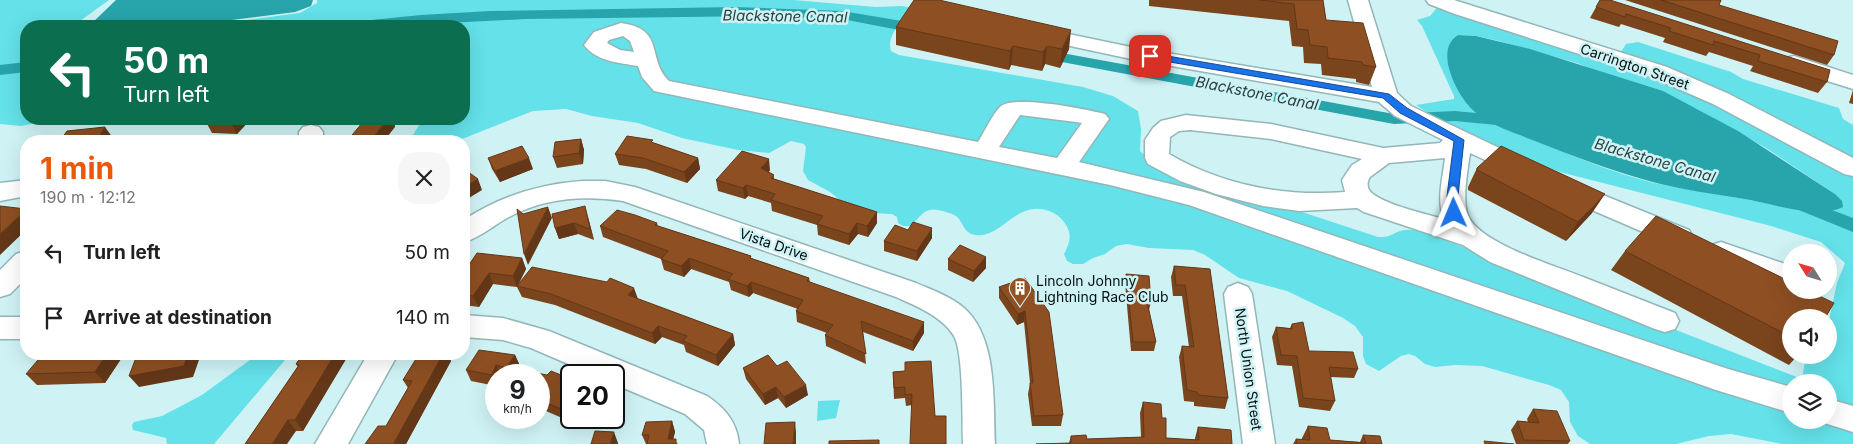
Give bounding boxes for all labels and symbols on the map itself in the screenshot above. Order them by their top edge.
water label: Blackstone Canal [722,5,848,27]
pin [1129,35,1171,77]
street label: Carrington Street [1578,39,1692,93]
water label: Blackstone Canal [1194,72,1320,114]
water label: Blackstone Canal [1592,134,1718,186]
position arrow [1427,186,1479,238]
street label: Vista Drive [737,224,811,264]
north arrow [1782,244,1838,299]
place label: Lincoln Johnny Lightning Race Club [1036,272,1169,305]
building icon: Lincoln Johnny Lightning Race Club [1008,276,1032,307]
street label: North Union Street [1232,307,1266,432]
speed limit sign: 20 [560,364,625,429]

